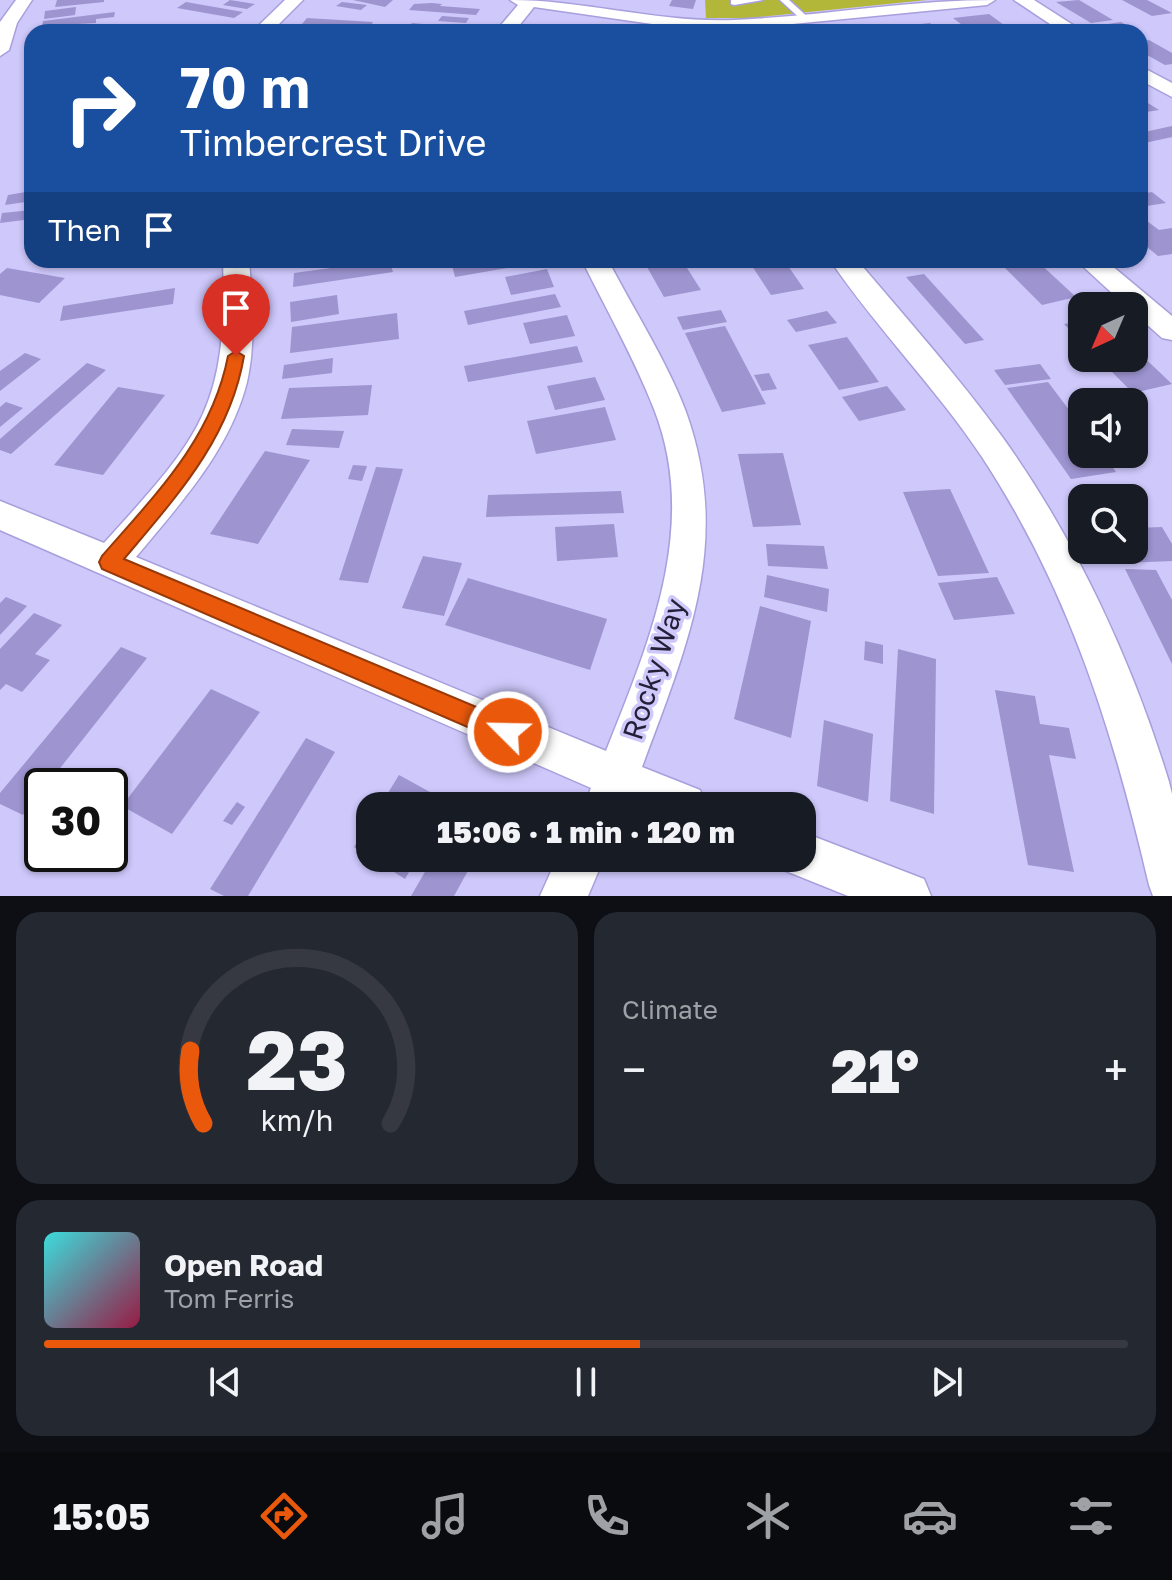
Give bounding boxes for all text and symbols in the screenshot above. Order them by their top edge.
text: 70 m [180,53,310,120]
icon: right [48,56,152,160]
text: Timbercrest Drive [180,121,486,164]
icon: arrive [137,208,181,252]
text: Then [48,212,121,248]
pin [202,274,270,356]
icon: arrive [214,286,258,330]
north arrow [1068,292,1148,372]
map controls [1068,292,1148,564]
button: sound [1068,388,1148,468]
button: search [1068,484,1148,564]
street label: Rocky Way [615,594,692,744]
position arrow [466,690,550,774]
speed limit sign: 30 [24,768,128,872]
text: 15:06 · 1 min · 120 m [437,814,735,850]
text: Climate [622,994,718,1025]
text: 23 [246,1008,348,1108]
text: 21° [831,1034,919,1106]
text: − [622,1043,646,1096]
text: + [1104,1043,1128,1096]
text: km/h [261,1103,333,1137]
text: Open Road [164,1247,323,1283]
text: Tom Ferris [164,1283,294,1314]
icon: previous [203,1360,247,1404]
icon: pause [564,1360,608,1404]
icon: next [925,1360,969,1404]
icon: directions [256,1488,312,1544]
icon: music [417,1488,473,1544]
icon: phone [579,1488,635,1544]
icon: climate [740,1488,796,1544]
icon: car [902,1488,958,1544]
icon: filters [1063,1488,1119,1544]
text: 15:05 [53,1495,150,1538]

